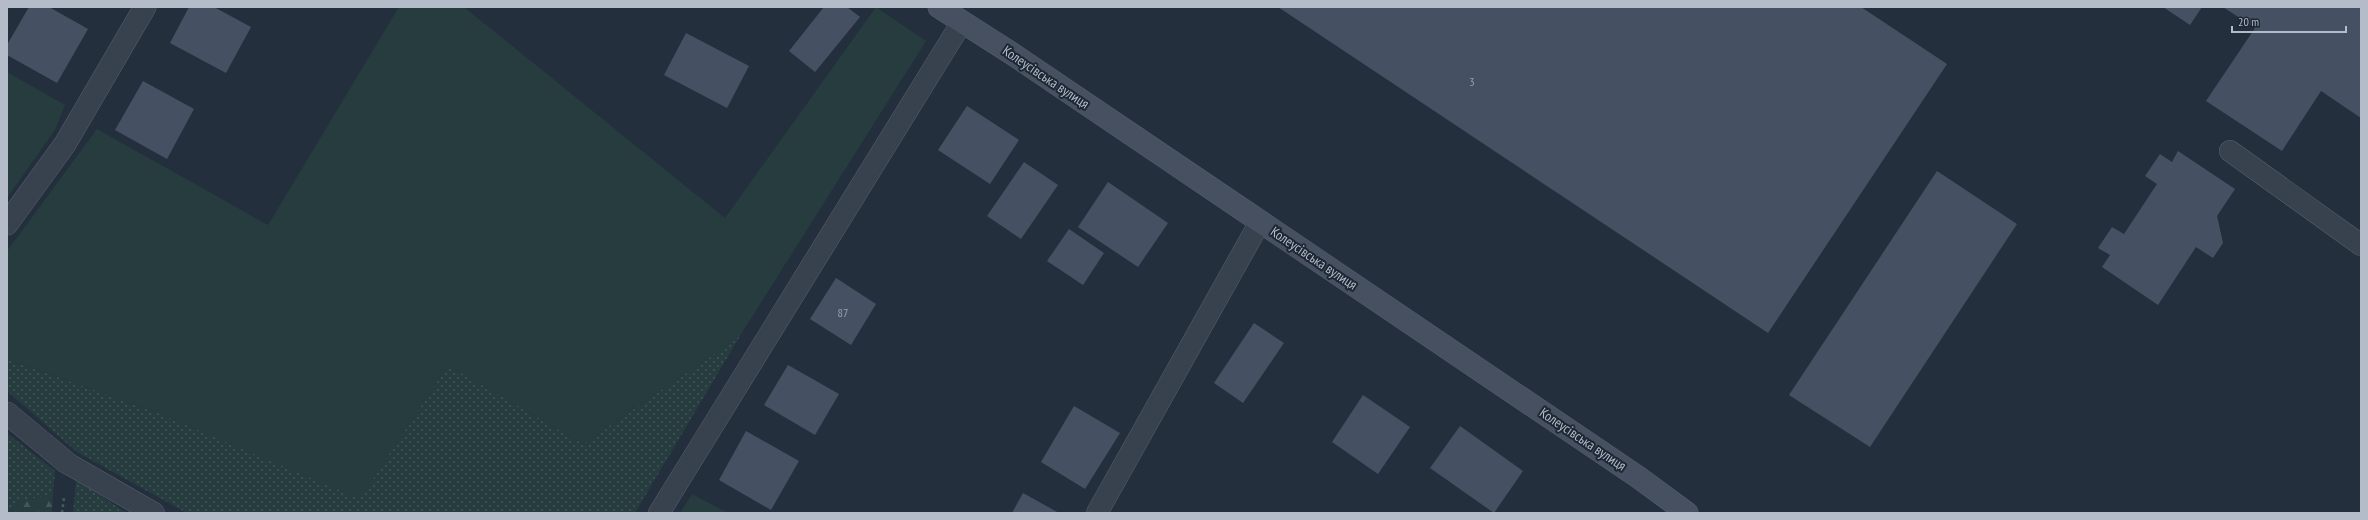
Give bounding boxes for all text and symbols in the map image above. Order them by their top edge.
scale bar [2232,8,2346,34]
text: 20 m [2238,14,2259,29]
street label: Колеусівська вулиця [999,41,1093,113]
house number: 3 [1469,74,1475,89]
street label: Колеусівська вулиця [1267,222,1361,294]
house number: 87 [838,305,848,320]
street label: Колеусівська вулиця [1536,403,1630,475]

